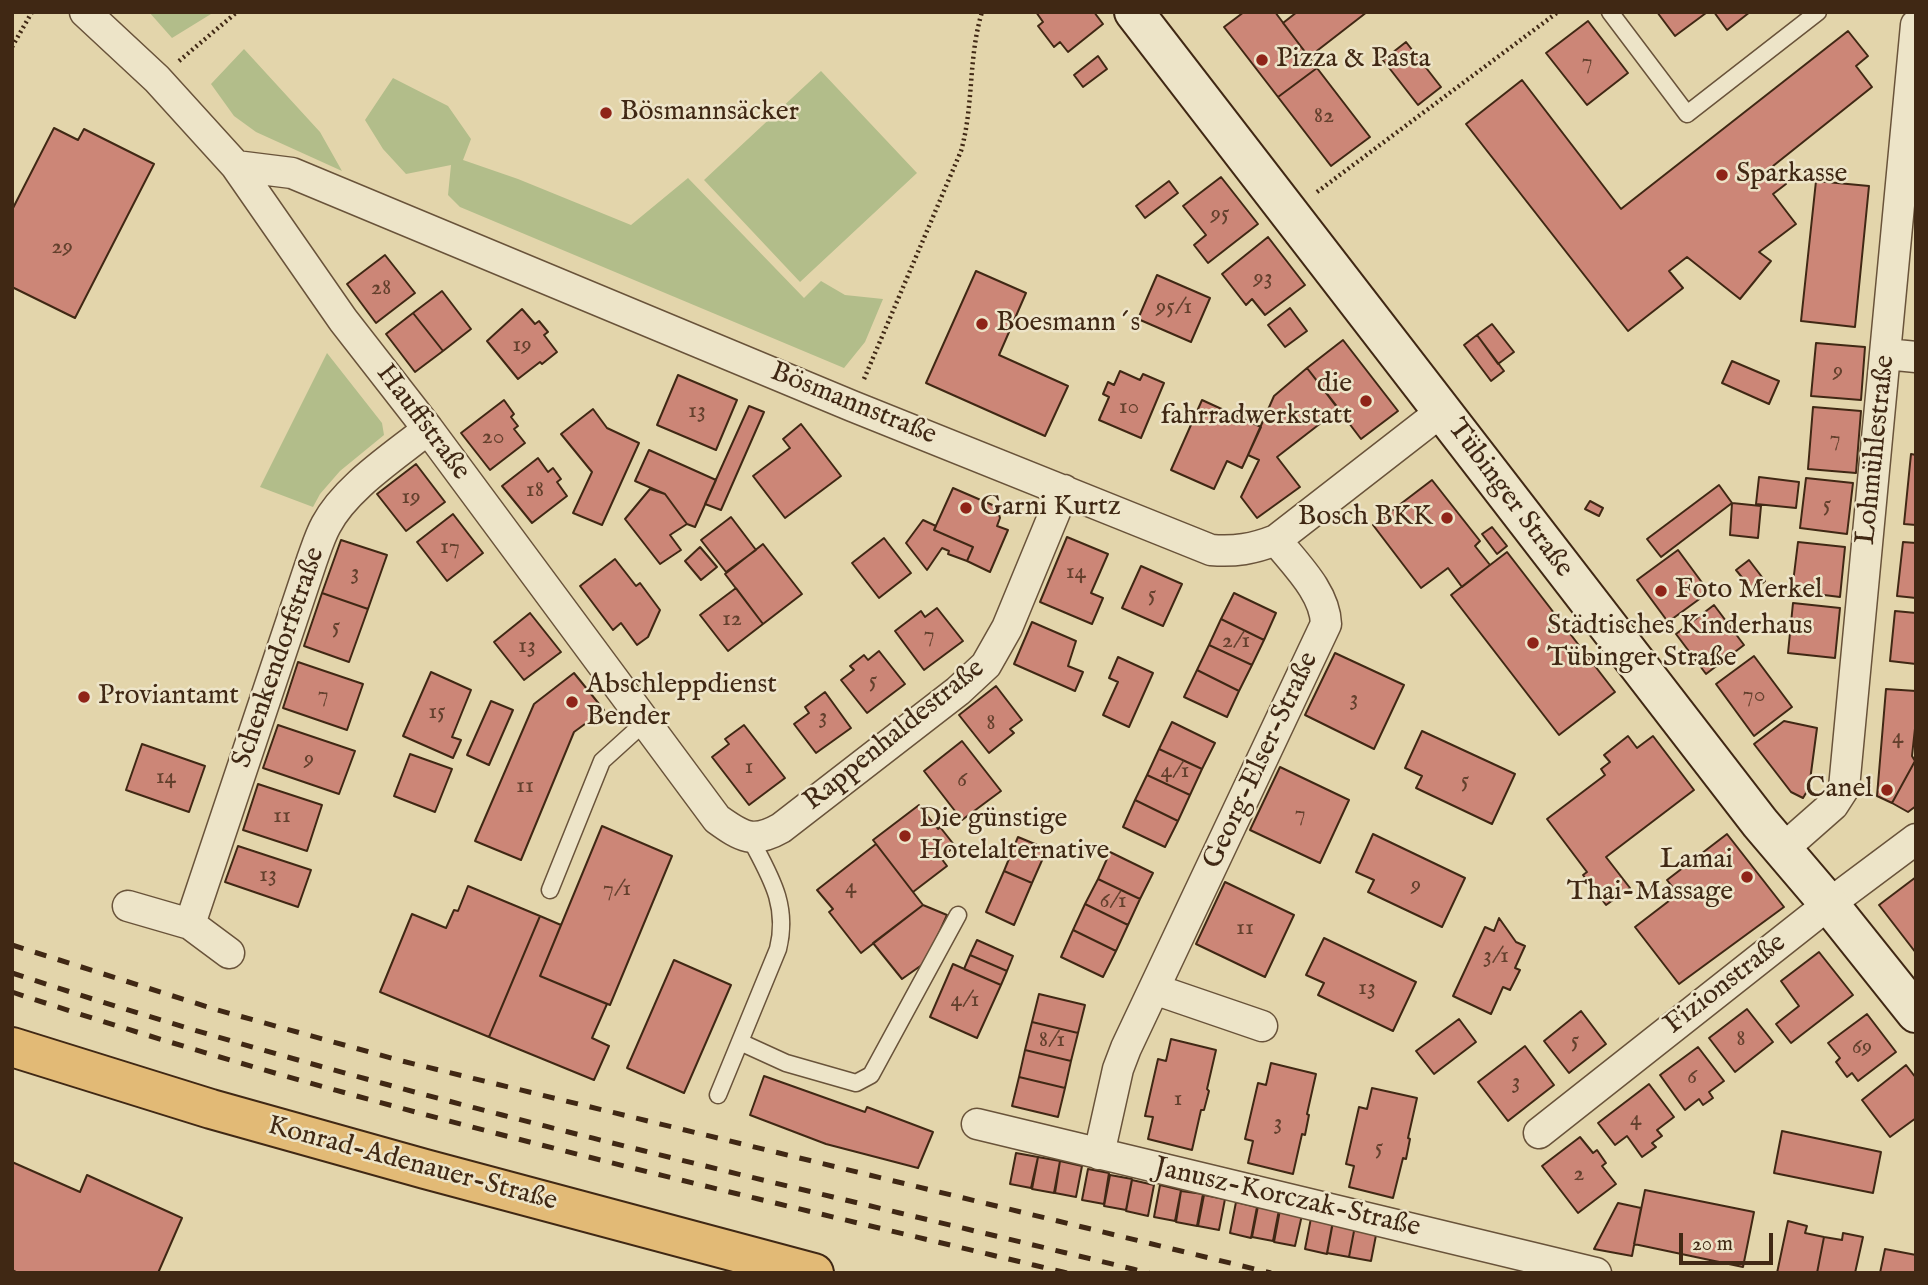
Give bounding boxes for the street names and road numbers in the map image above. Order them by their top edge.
street label: Lohmühlestraße [1850,354,1904,546]
street label: Bösmannstraße [765,356,941,454]
street label: Hauffstraße [368,358,476,488]
street label: Tübinger Straße [1439,413,1579,585]
street label: Schenkendorfstraße [227,543,333,773]
street label: Georg-Elser-Straße [1197,647,1327,875]
street label: Rappenhaldestraße [798,653,992,819]
street label: Fizionstraße [1659,927,1793,1043]
street label: Konrad-Adenauer-Straße [264,1110,560,1220]
street label: Janusz-Korczak-Straße [1151,1152,1423,1246]

